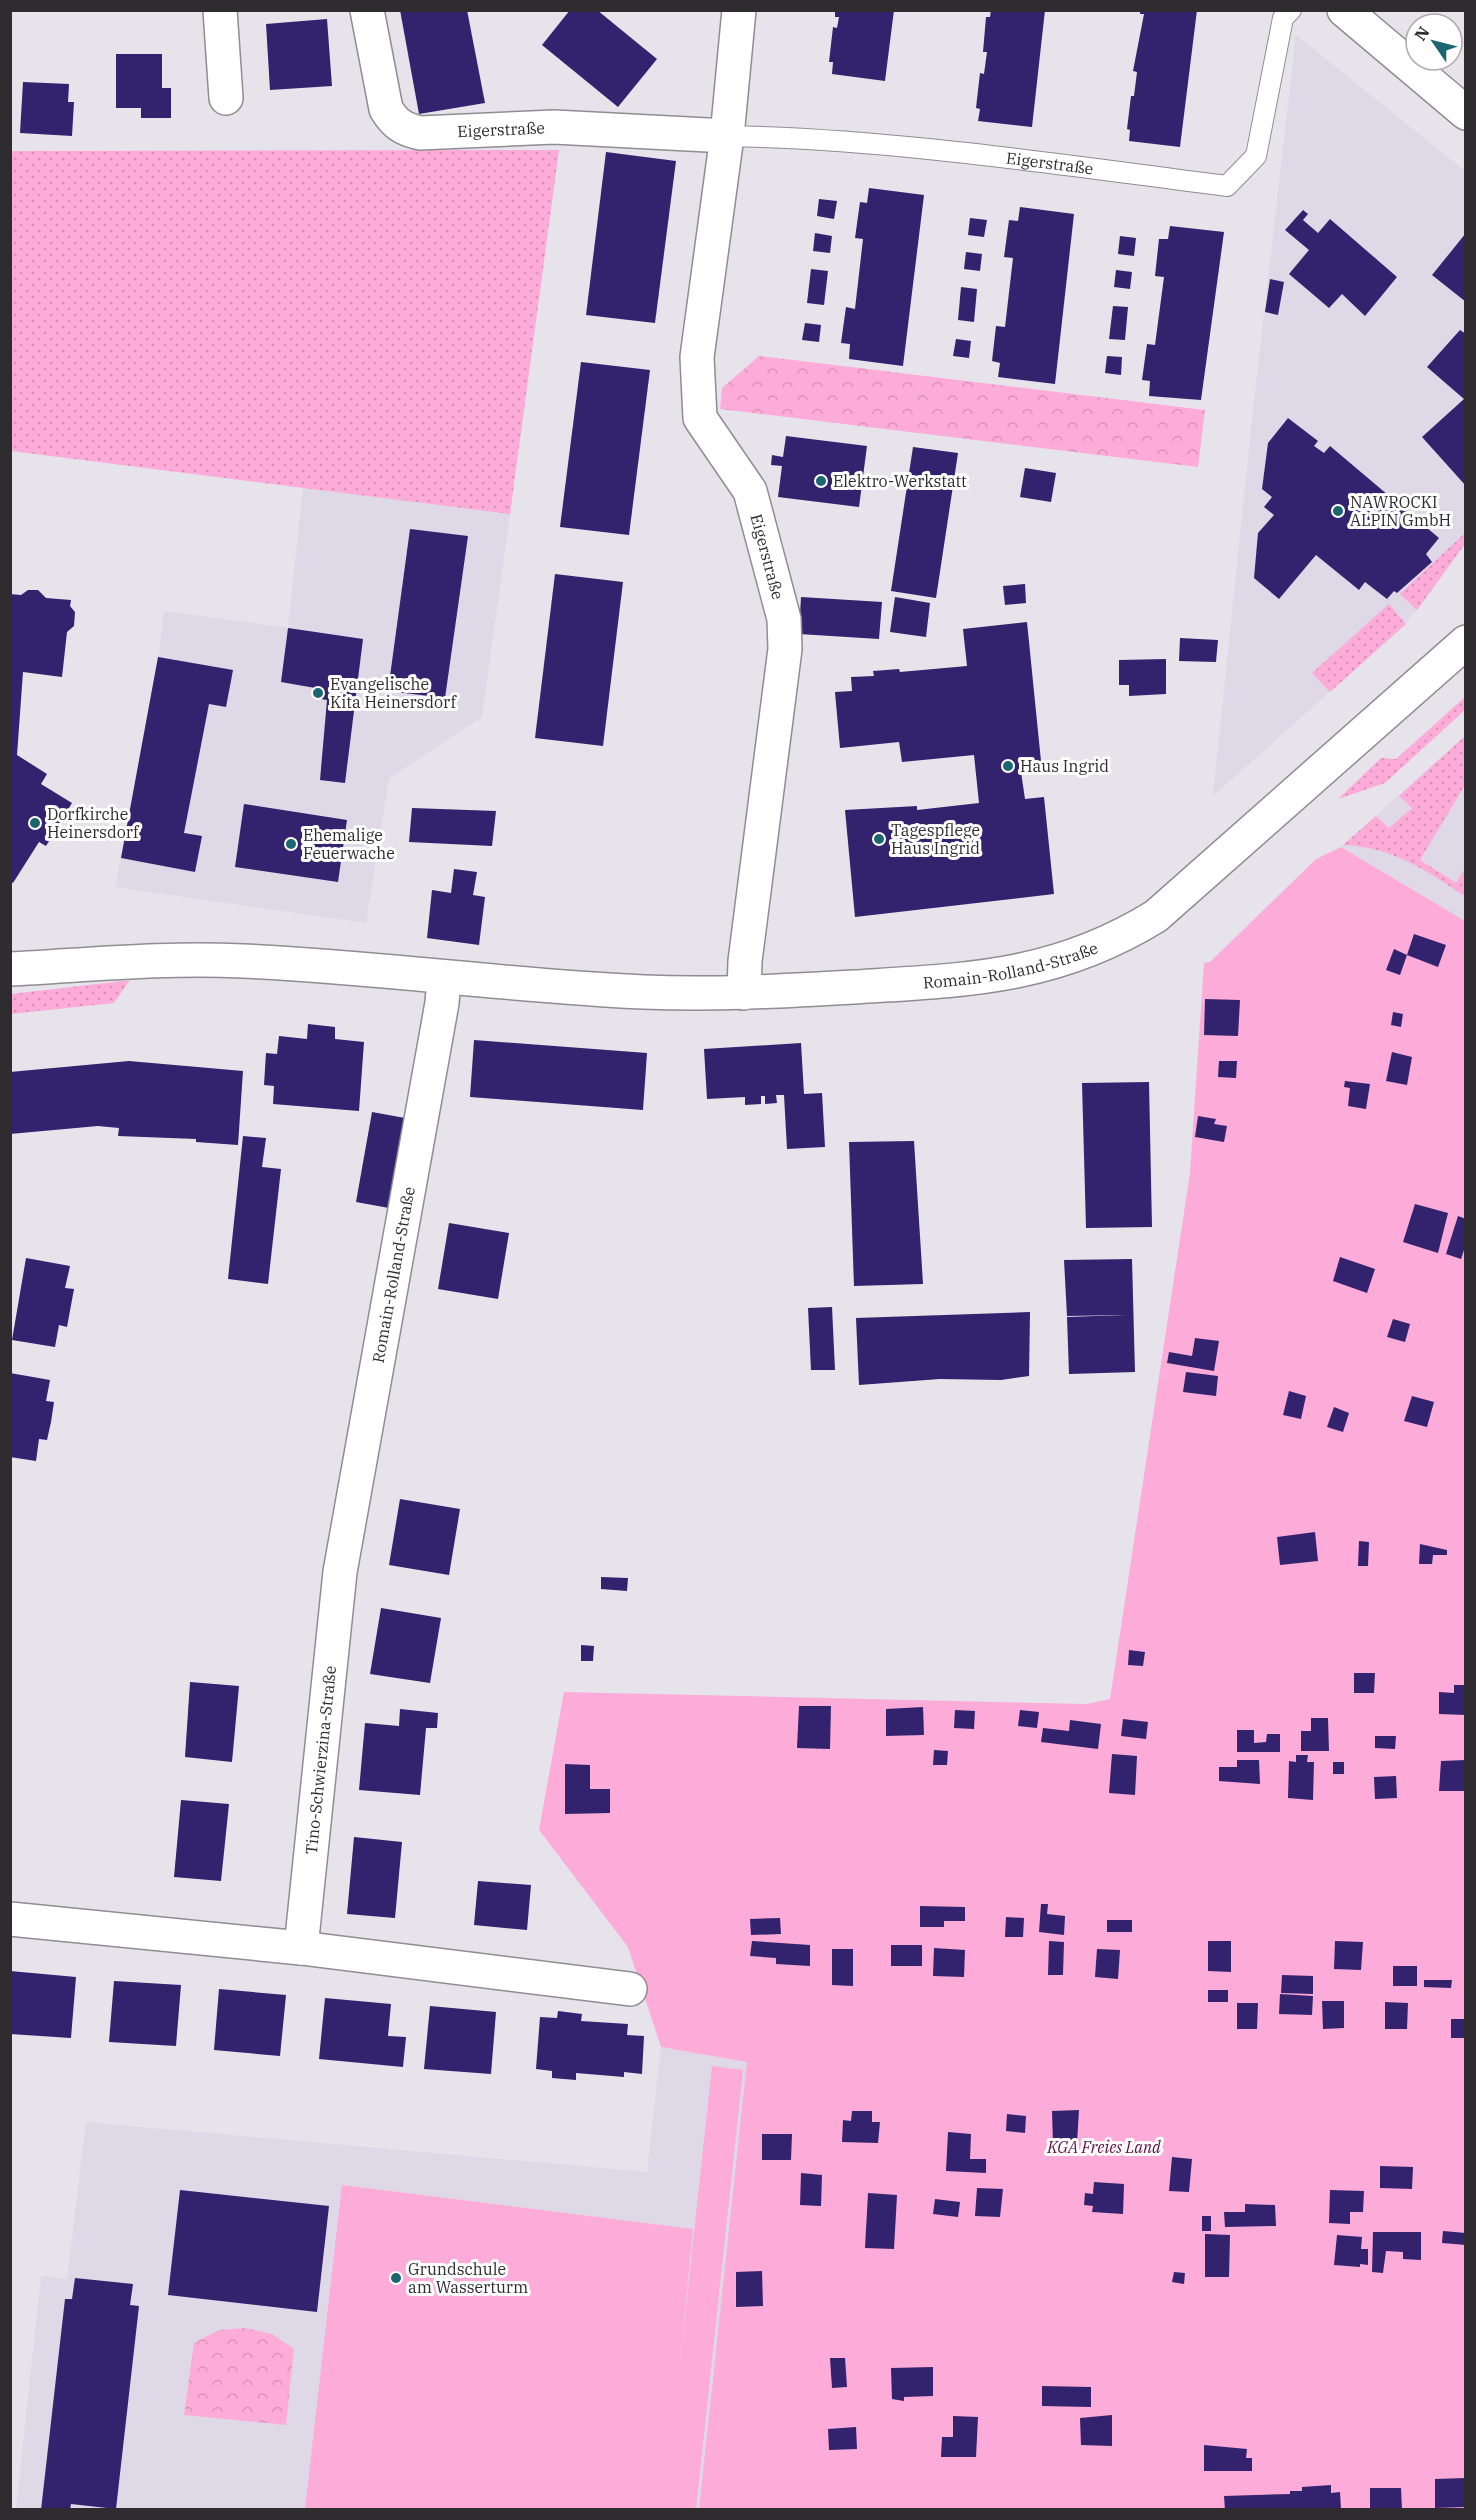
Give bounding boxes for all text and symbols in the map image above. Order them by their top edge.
north arrow [1404,12,1464,72]
text: N [1410,22,1434,44]
street label: Eigerstraße [457,117,545,141]
street label: Eigerstraße [1005,148,1094,178]
place label: Elektro-Werkstatt [833,471,967,491]
marker: Elektro-Werkstatt [814,474,828,488]
place label: NAWROCKI ALPIN GmbH [1350,492,1451,530]
marker: NAWROCKI ALPIN GmbH [1331,504,1345,518]
street label: Eigerstraße [747,512,788,601]
place label: Evangelische Kita Heinersdorf [330,674,457,712]
marker: Evangelische Kita Heinersdorf [311,686,325,700]
place label: Haus Ingrid [1020,756,1109,776]
marker: Haus Ingrid [1001,759,1015,773]
place label: Dorfkirche Heinersdorf [47,804,140,842]
marker: Dorfkirche Heinersdorf [28,816,42,830]
place label: Tagespflege Haus Ingrid [891,820,980,858]
place label: Ehemalige Feuerwache [303,825,395,863]
marker: Tagespflege Haus Ingrid [872,832,886,846]
marker: Ehemalige Feuerwache [284,837,298,851]
street label: Romain-Rolland-Straße [922,937,1101,993]
street label: Romain-Rolland-Straße [368,1185,419,1364]
street label: Tino-Schwierzina-Straße [301,1665,340,1855]
park label: KGA Freies Land [1046,2137,1161,2157]
place label: Grundschule am Wasserturm [408,2259,528,2297]
marker: Grundschule am Wasserturm [389,2271,403,2285]

